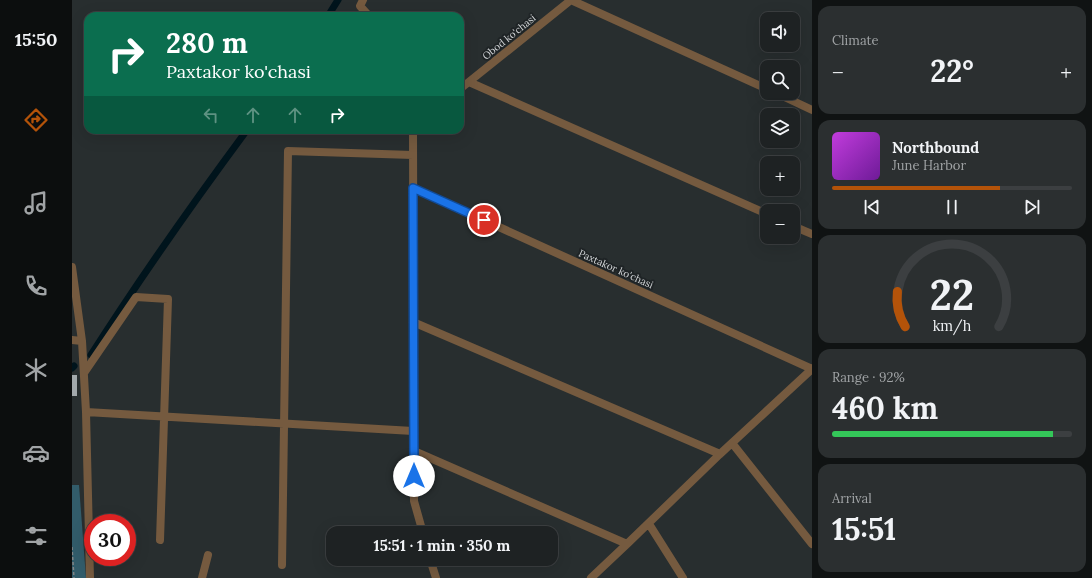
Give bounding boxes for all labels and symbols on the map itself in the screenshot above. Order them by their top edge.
street label: Obod ko'chasi [480,11,539,63]
pin [467,203,501,237]
street label: Paxtakor ko'chasi [577,247,656,291]
position arrow [393,455,435,497]
speed limit sign: 30 [84,514,136,566]

